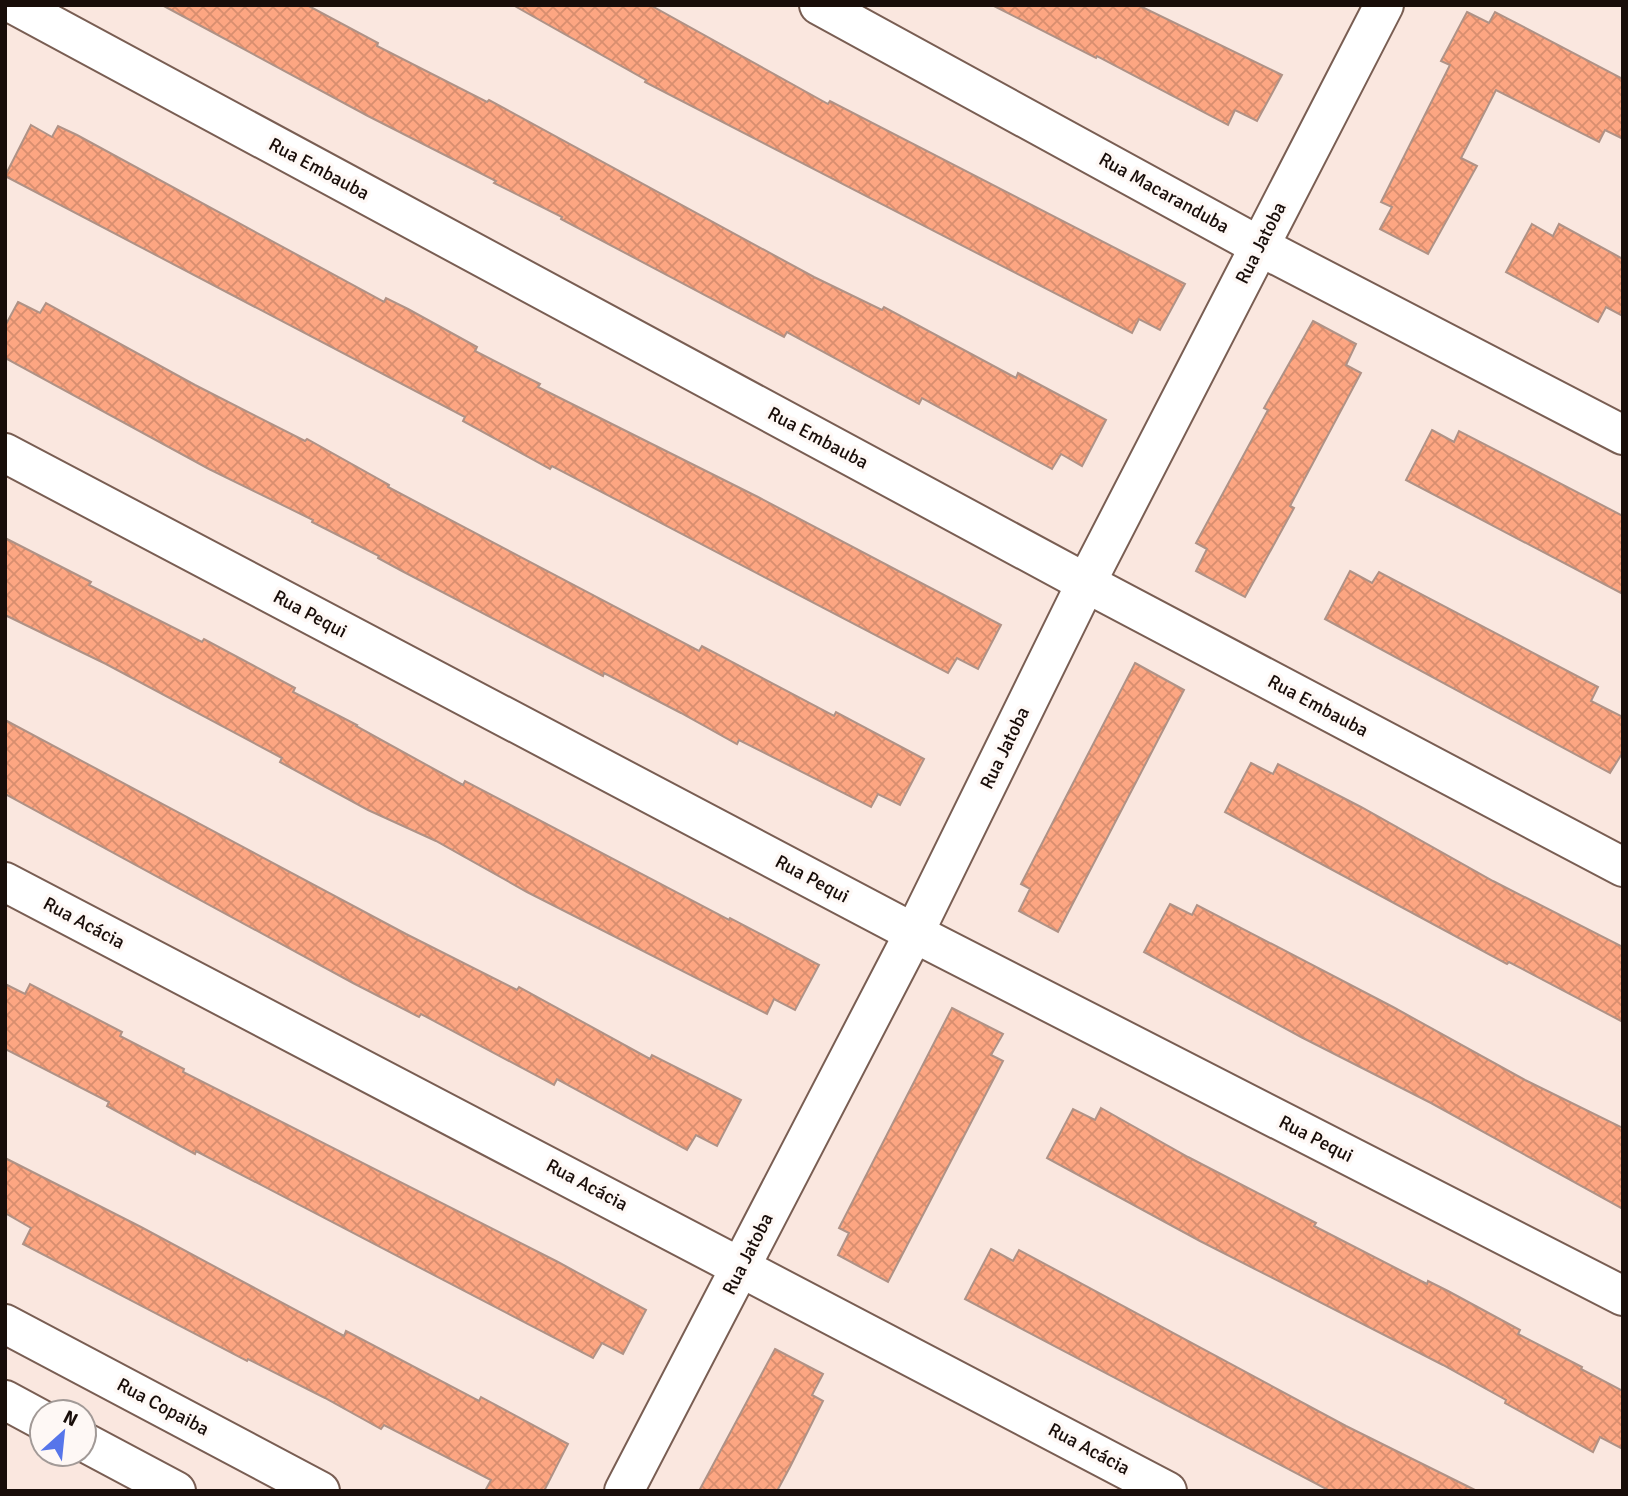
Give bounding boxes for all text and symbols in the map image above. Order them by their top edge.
street label: Rua Embauba [264,132,374,206]
street label: Rua Macaranduba [1094,147,1234,239]
street label: Rua Jatoba [1230,198,1292,288]
street label: Rua Embauba [763,401,873,475]
street label: Rua Pequi [269,585,351,643]
street label: Rua Embauba [1263,669,1373,743]
street label: Rua Jatoba [975,703,1035,793]
street label: Rua Pequi [771,850,853,908]
street label: Rua Acácia [39,891,129,955]
street label: Rua Pequi [1275,1110,1357,1168]
street label: Rua Acácia [542,1153,632,1217]
street label: Rua Jatoba [717,1209,779,1299]
street label: Rua Copaiba [113,1373,213,1441]
north arrow [28,1398,98,1468]
text: N [59,1405,82,1432]
street label: Rua Acácia [1044,1417,1134,1481]

